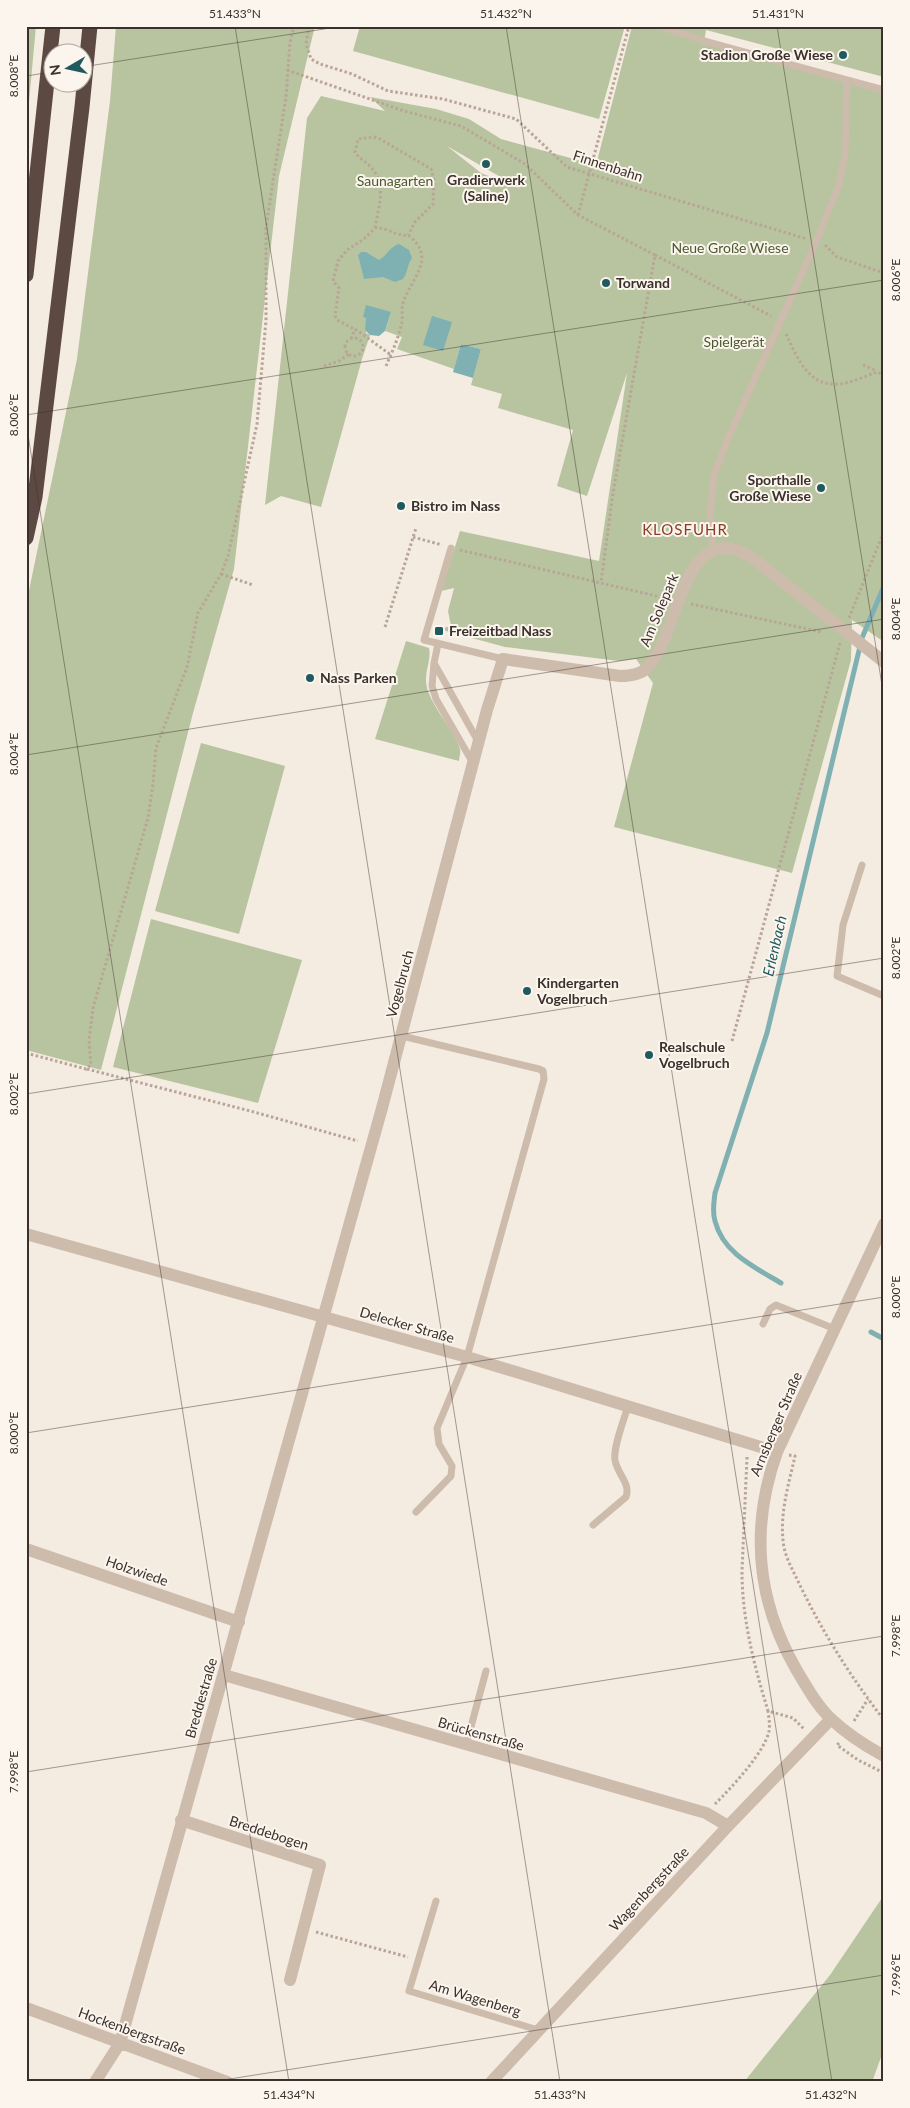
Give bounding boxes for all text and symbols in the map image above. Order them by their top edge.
text: 51.433°N [209,6,261,21]
text: 51.432°N [480,6,532,21]
text: 51.431°N [752,6,804,21]
north arrow [42,42,92,92]
place label: Stadion Große Wiese [701,46,834,63]
marker: Stadion Große Wiese [837,49,849,61]
text: 8.008°E [6,55,21,97]
text: N [45,63,64,77]
street label: Finnenbahn [571,146,645,185]
marker: Gradierwerk (Saline) [480,158,492,170]
place label: Gradierwerk (Saline) [447,171,525,204]
park label: Saunagarten [357,172,433,189]
park label: Neue Große Wiese [671,239,789,256]
text: 8.006°E [888,259,903,301]
place label: Torwand [616,274,670,291]
marker: Torwand [600,277,612,289]
park label: Spielgerät [704,333,764,350]
text: 8.006°E [6,394,21,436]
place label: Sporthalle Große Wiese [729,471,812,504]
marker: Sporthalle Große Wiese [815,482,827,494]
place label: Bistro im Nass [411,497,500,514]
marker: Bistro im Nass [395,500,407,512]
district label: KLOSFUHR [642,520,728,538]
street label: Am Solepark [636,570,682,649]
text: 8.004°E [888,598,903,640]
place label: Freizeitbad Nass [449,622,551,639]
marker: Freizeitbad Nass [433,625,445,637]
place label: Nass Parken [320,669,397,686]
marker: Nass Parken [304,672,316,684]
text: 8.004°E [6,733,21,775]
water label: Erlenbach [758,914,790,978]
text: 8.002°E [888,937,903,979]
street label: Vogelbruch [382,948,417,1020]
place label: Kindergarten Vogelbruch [536,974,619,1007]
marker: Kindergarten Vogelbruch [521,985,533,997]
place label: Realschule Vogelbruch [658,1038,730,1071]
marker: Realschule Vogelbruch [643,1049,655,1061]
text: 8.002°E [6,1073,21,1115]
text: 8.000°E [888,1276,903,1318]
street label: Delecker Straße [358,1303,456,1346]
street label: Arnsberger Straße [746,1369,805,1478]
text: 8.000°E [6,1412,21,1454]
street label: Holzwiede [104,1552,171,1589]
text: 7.998°E [888,1615,903,1657]
street label: Breddestraße [181,1656,220,1740]
street label: Brückenstraße [436,1713,526,1754]
text: 7.998°E [6,1751,21,1793]
street label: Breddebogen [227,1812,311,1853]
street label: Wagenbergstraße [605,1843,692,1934]
text: 7.996°E [888,1954,903,1996]
street label: Am Wagenberg [427,1976,523,2020]
street label: Hockenbergstraße [76,2003,188,2058]
text: 51.434°N [263,2087,315,2102]
text: 51.433°N [534,2087,586,2102]
text: 51.432°N [805,2087,857,2102]

